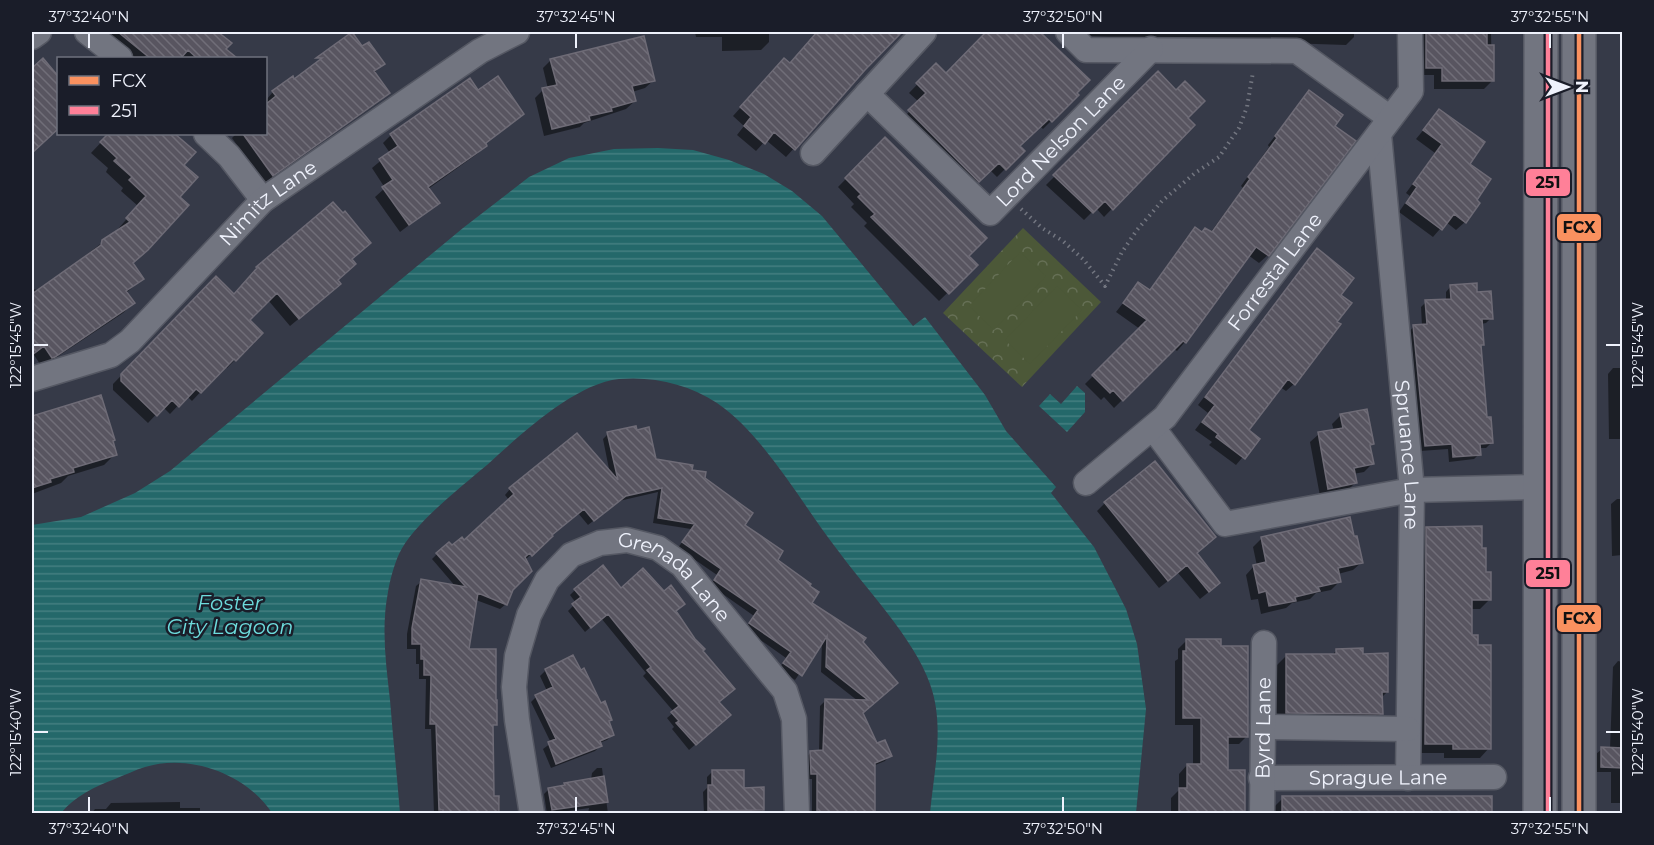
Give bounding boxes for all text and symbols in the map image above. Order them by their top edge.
text: 37°32'40"N [49,7,129,26]
text: 37°32'45"N [536,7,616,26]
text: 37°32'50"N [1023,7,1103,26]
text: 37°32'55"N [1511,7,1589,26]
legend [57,57,267,135]
north arrow [1537,57,1597,117]
text: FCX [111,70,147,92]
street label: Lord Nelson Lane [991,70,1130,212]
text: N [1572,81,1591,93]
text: 251 [111,100,138,122]
street label: Nimitz Lane [214,155,321,251]
line badge: 251 [1525,168,1571,197]
text: 251 [1535,173,1561,192]
street label: Forrestal Lane [1222,208,1327,335]
line badge: FCX [1556,213,1602,242]
text: FCX [1563,218,1596,237]
text: 122°15'45"W [6,301,25,388]
text: 122°15'45"W [1628,301,1647,388]
street label: Spruance Lane [1390,379,1424,530]
street label: Grenada Lane [617,527,736,627]
line badge: 251 [1525,559,1571,588]
text: 251 [1535,564,1561,583]
water label: Foster City Lagoon [167,590,293,639]
line badge: FCX [1556,604,1602,633]
text: FCX [1563,609,1596,628]
street label: Byrd Lane [1250,677,1276,779]
text: 122°15'40"W [6,688,25,776]
text: 122°15'40"W [1628,688,1647,776]
street label: Sprague Lane [1309,765,1447,790]
text: 37°32'40"N [49,819,129,838]
text: 37°32'45"N [536,819,616,838]
text: 37°32'50"N [1023,819,1103,838]
text: 37°32'55"N [1511,819,1589,838]

